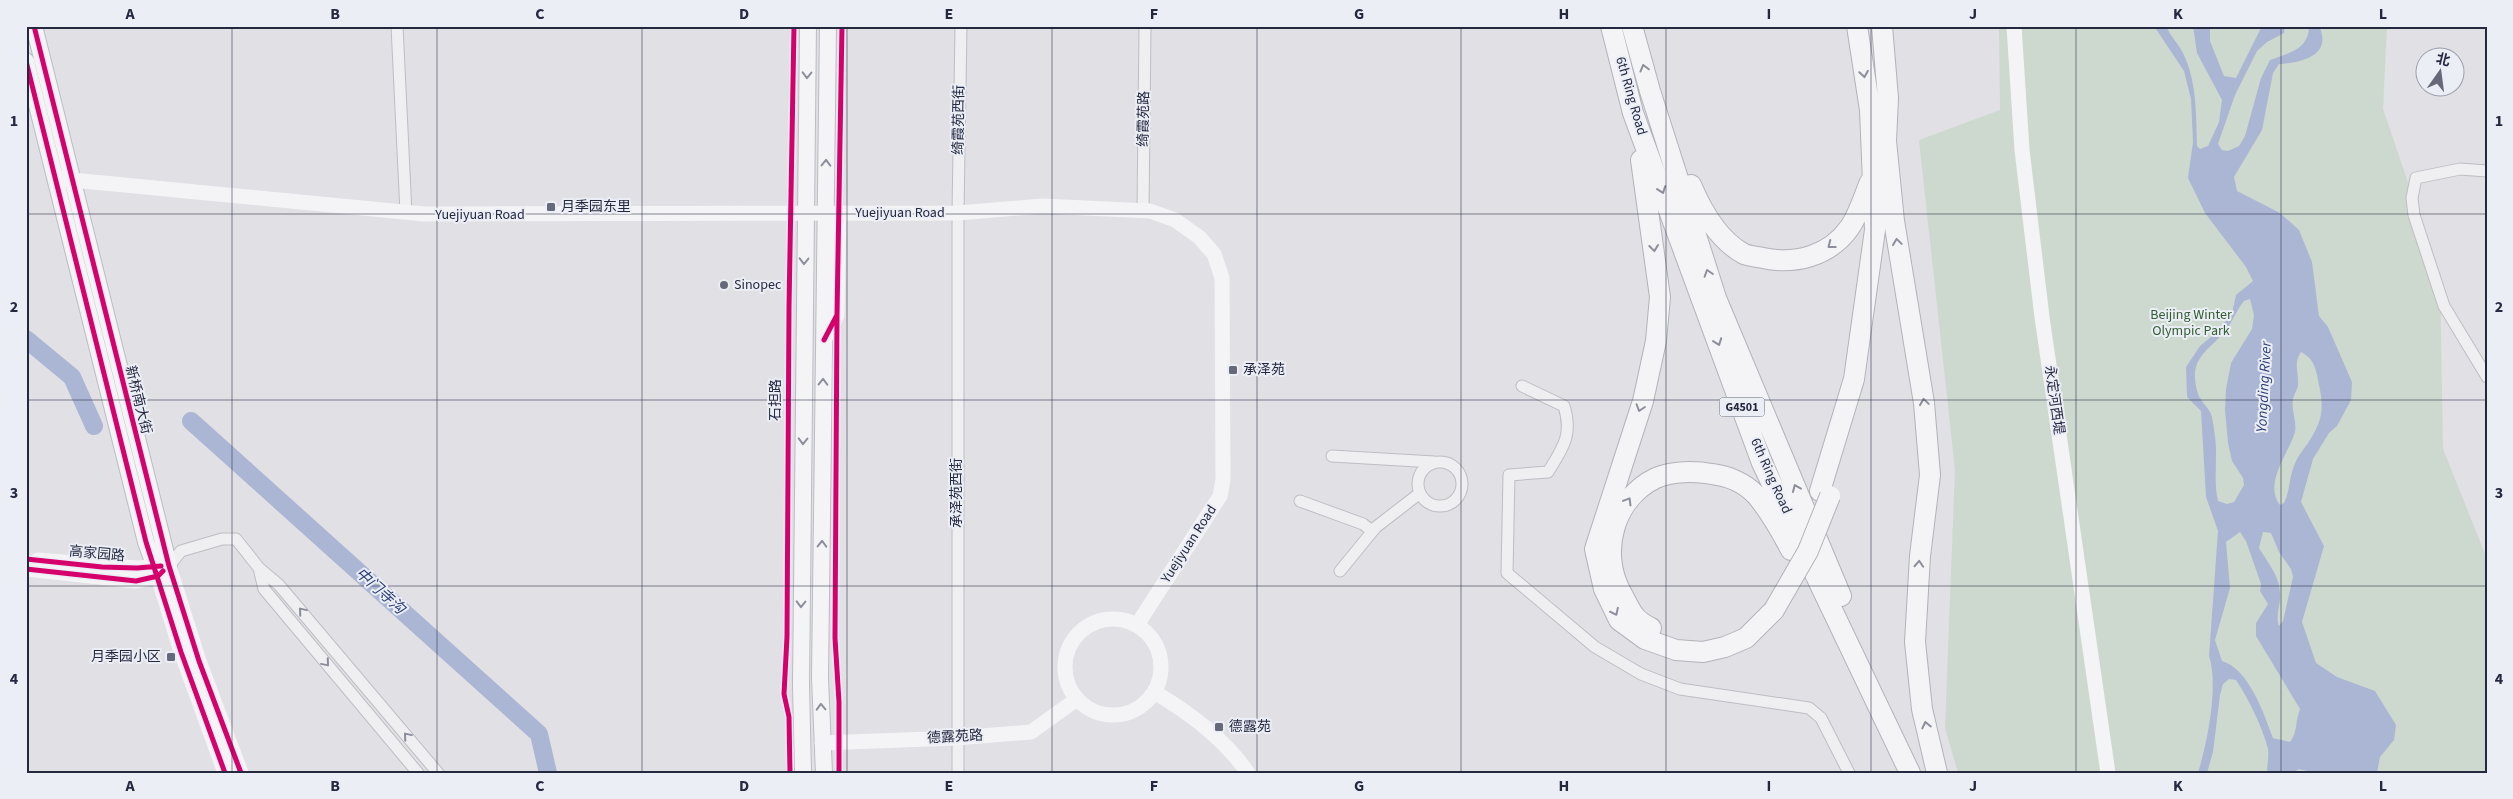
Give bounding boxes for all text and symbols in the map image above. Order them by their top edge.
text: A [124,3,135,25]
text: B [330,3,340,25]
text: C [535,3,545,25]
text: D [739,3,749,25]
text: E [945,3,953,25]
text: F [1150,3,1158,25]
text: G [1354,3,1364,25]
text: H [1559,3,1569,25]
text: I [1767,3,1771,25]
text: J [1969,3,1977,25]
text: K [2173,3,2183,25]
text: L [2379,3,2387,25]
north arrow [2416,48,2466,98]
text: 北 [2434,49,2452,72]
street label: 6th Ring Road [1610,54,1652,138]
one-way arrow [1639,64,1649,72]
one-way arrow [1858,71,1869,79]
one-way arrow [802,72,812,79]
street label: 绮霞苑西街 [948,85,970,155]
street label: 绮霞苑路 [1134,91,1154,147]
text: 1 [10,110,18,132]
text: 1 [2495,110,2503,132]
one-way arrow [820,159,831,167]
one-way arrow [1656,185,1666,193]
place label: 月季园东里 [561,197,631,217]
marker: 月季园东里 [545,201,557,213]
street label: Yuejiyuan Road [854,203,945,223]
street label: Yuejiyuan Road [434,205,525,225]
one-way arrow [1893,237,1903,246]
one-way arrow [1827,240,1836,249]
one-way arrow [1648,244,1659,252]
one-way arrow [799,258,809,266]
one-way arrow [1704,269,1714,278]
place label: Sinopec [734,275,782,295]
marker: Sinopec [718,279,730,291]
text: 2 [10,296,18,318]
text: 2 [2495,296,2503,318]
park label: Beijing Winter Olympic Park [2150,305,2232,341]
one-way arrow [1712,337,1722,346]
water label: Yongding River [2251,340,2277,433]
place label: 承泽苑 [1243,360,1285,380]
street label: 新桥南大街 [120,364,156,436]
marker: 承泽苑 [1227,364,1239,376]
street label: 永定河西堤 [2039,364,2069,436]
one-way arrow [818,377,828,385]
street label: 石担路 [766,379,786,421]
road number: G4501 [1720,398,1764,417]
one-way arrow [1919,398,1930,406]
one-way arrow [1636,403,1646,411]
street label: 6th Ring Road [1745,435,1797,517]
one-way arrow [798,438,808,446]
street label: 承泽苑西街 [947,458,967,528]
text: 3 [10,482,18,504]
text: 3 [2495,482,2503,504]
one-way arrow [1791,484,1802,493]
one-way arrow [1621,497,1631,506]
street label: Yuejiyuan Road [1156,501,1222,588]
one-way arrow [816,540,827,548]
street label: 高家园路 [68,542,126,566]
one-way arrow [1914,559,1925,567]
water label: 中门寺沟 [351,563,411,620]
one-way arrow [796,600,807,608]
one-way arrow [1609,607,1619,616]
one-way arrow [299,608,308,617]
place label: 月季园小区 [91,647,161,667]
marker: 月季园小区 [165,651,177,663]
one-way arrow [320,658,329,667]
text: 4 [10,668,19,690]
text: 4 [2495,668,2504,690]
one-way arrow [816,702,826,710]
place label: 德露苑 [1229,717,1271,737]
marker: 德露苑 [1213,721,1225,733]
one-way arrow [1921,721,1932,730]
street label: 德露苑路 [927,726,983,748]
one-way arrow [404,732,413,741]
text: A [124,775,135,797]
text: B [330,775,340,797]
text: C [535,775,545,797]
text: D [739,775,749,797]
text: E [945,775,953,797]
text: F [1150,775,1158,797]
text: G [1354,775,1364,797]
text: H [1559,775,1569,797]
text: I [1767,775,1771,797]
text: J [1969,775,1977,797]
text: K [2173,775,2183,797]
text: L [2379,775,2387,797]

